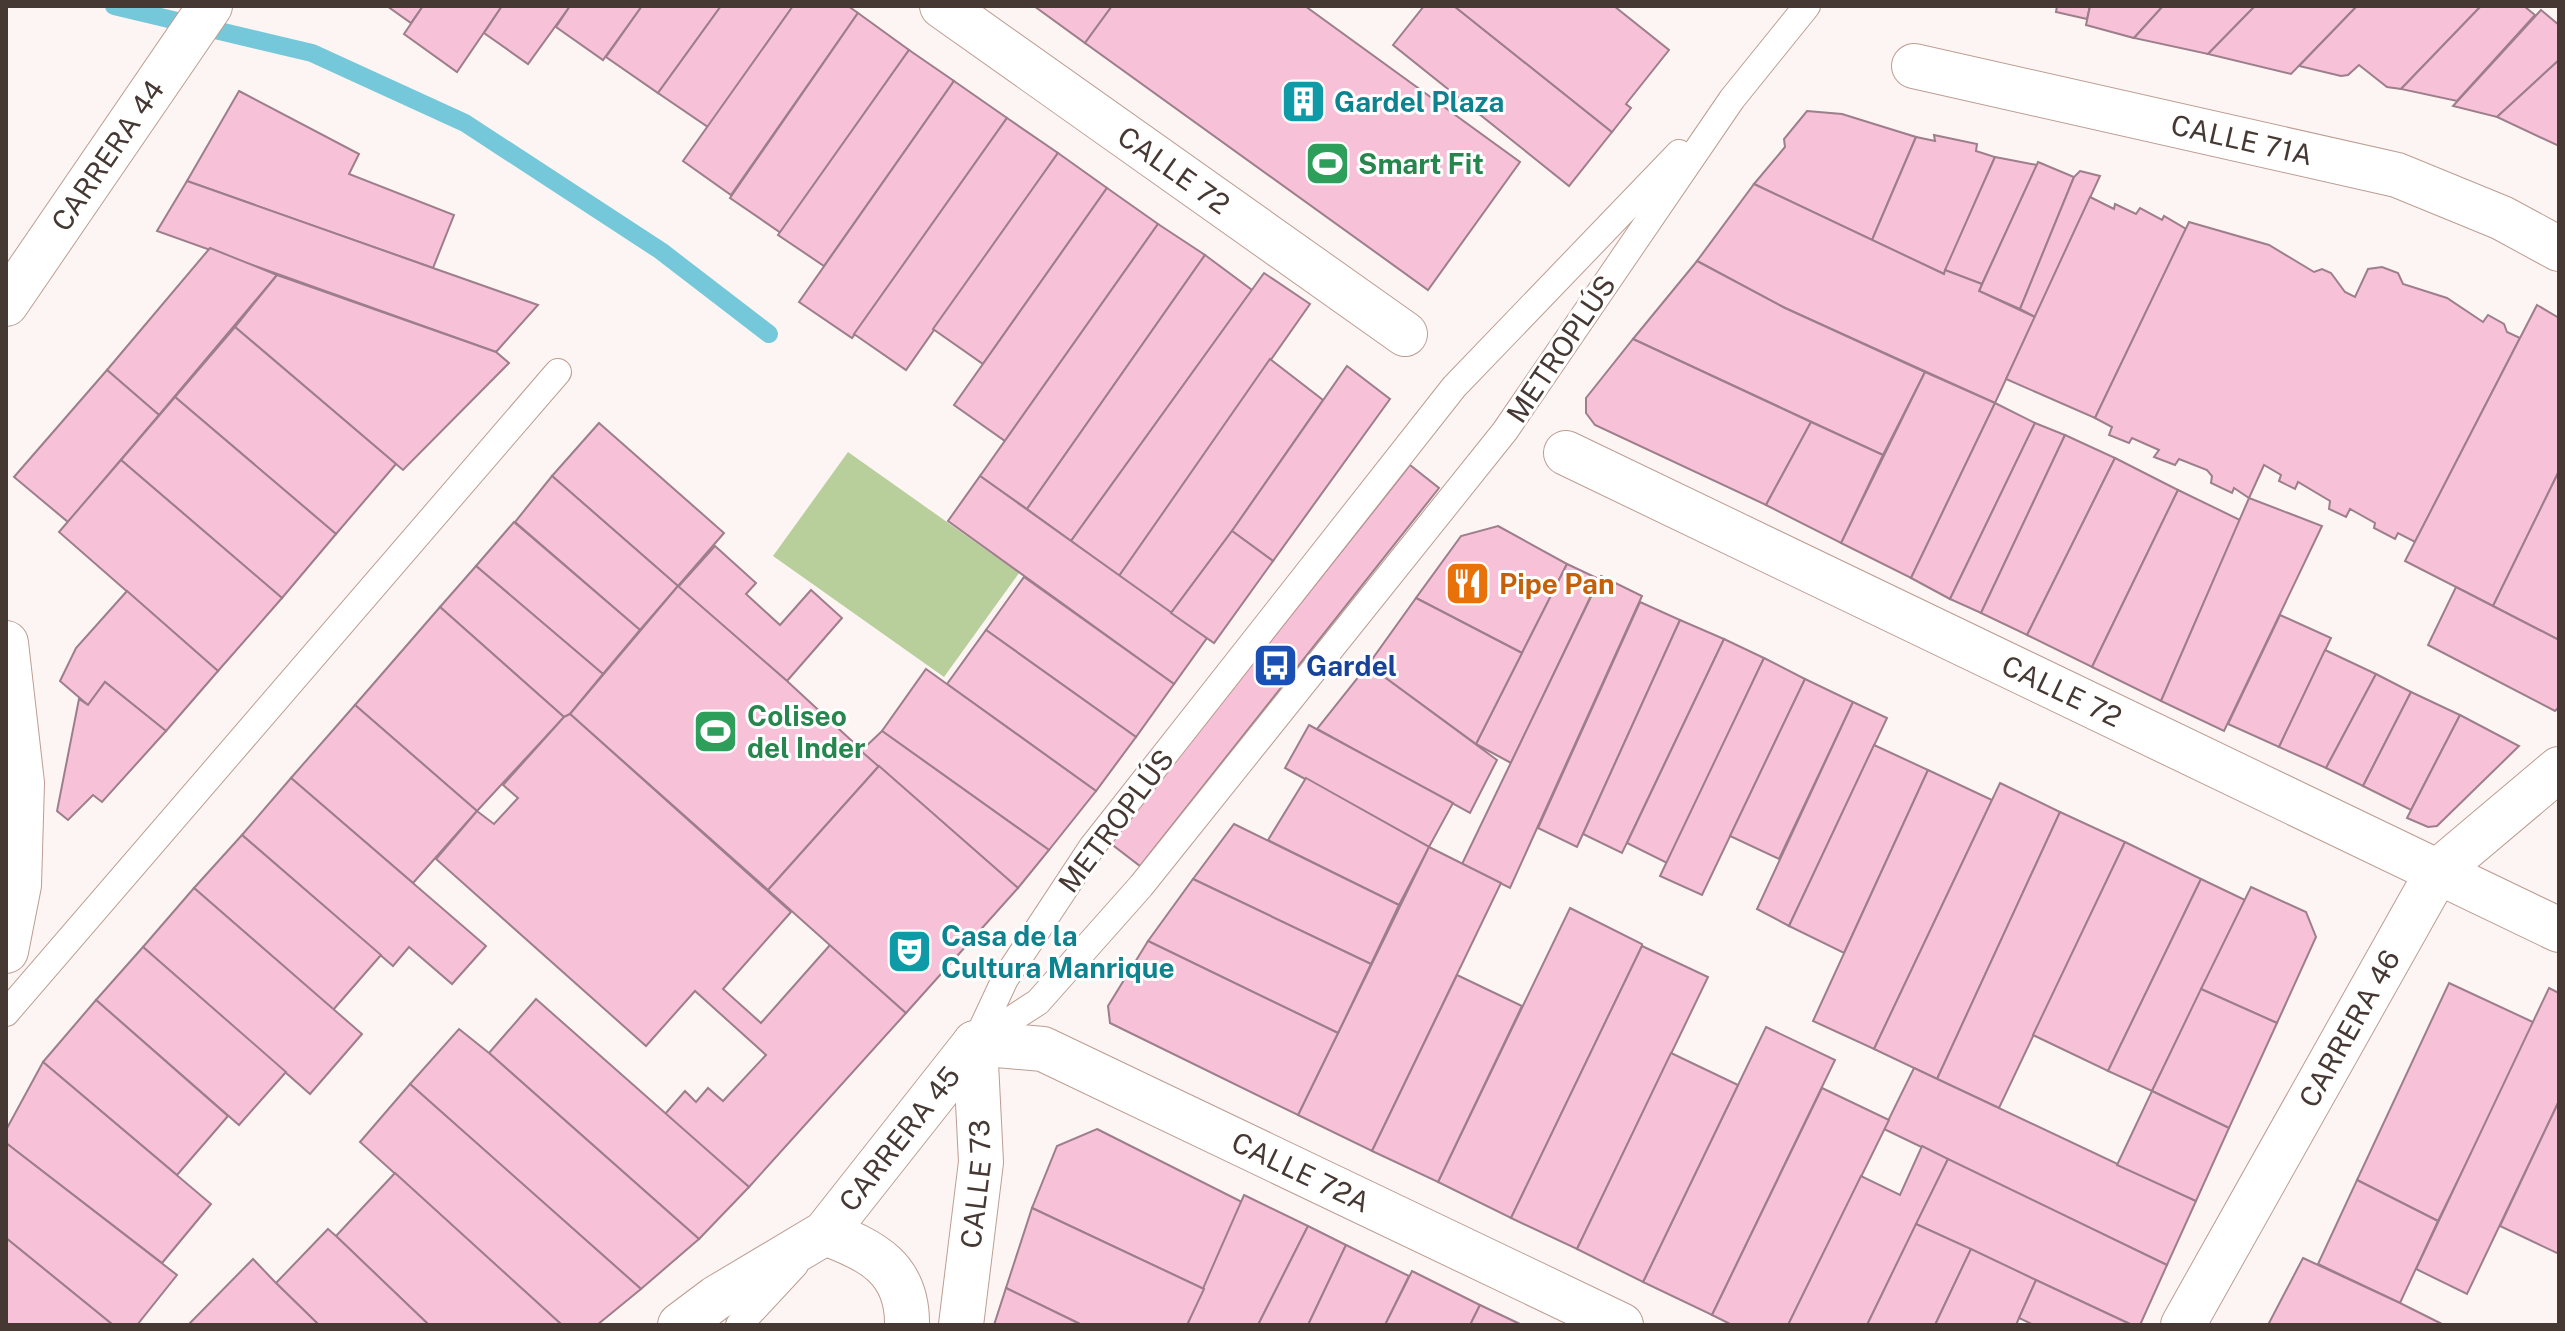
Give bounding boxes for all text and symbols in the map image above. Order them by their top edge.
street label: CARRERA 44 [44,74,170,237]
building icon: Gardel Plaza [1279,78,1327,126]
place label: Gardel Plaza [1334,85,1504,118]
street label: CALLE 71A [2168,108,2316,171]
street label: CALLE 72 [1112,119,1236,221]
sports icon: Smart Fit [1303,140,1351,188]
place label: Smart Fit [1358,147,1484,180]
street label: METROPLÚS [1499,269,1622,428]
restaurant icon: Pipe Pan [1444,560,1492,608]
place label: Pipe Pan [1499,567,1615,600]
bus stop icon: Gardel [1251,642,1299,690]
street label: CALLE 72 [1997,648,2127,734]
place label: Gardel [1306,649,1397,682]
place label: Coliseo del Inder [747,699,866,764]
sports icon: Coliseo del Inder [692,708,740,756]
street label: METROPLÚS [1051,743,1180,899]
place label: Casa de la Cultura Manrique [941,919,1175,984]
theatre icon: Casa de la Cultura Manrique [886,928,934,976]
street label: CARRERA 46 [2292,944,2406,1113]
street label: CARRERA 45 [832,1059,966,1217]
street label: CALLE 73 [954,1119,997,1250]
street label: CALLE 72A [1227,1125,1375,1219]

